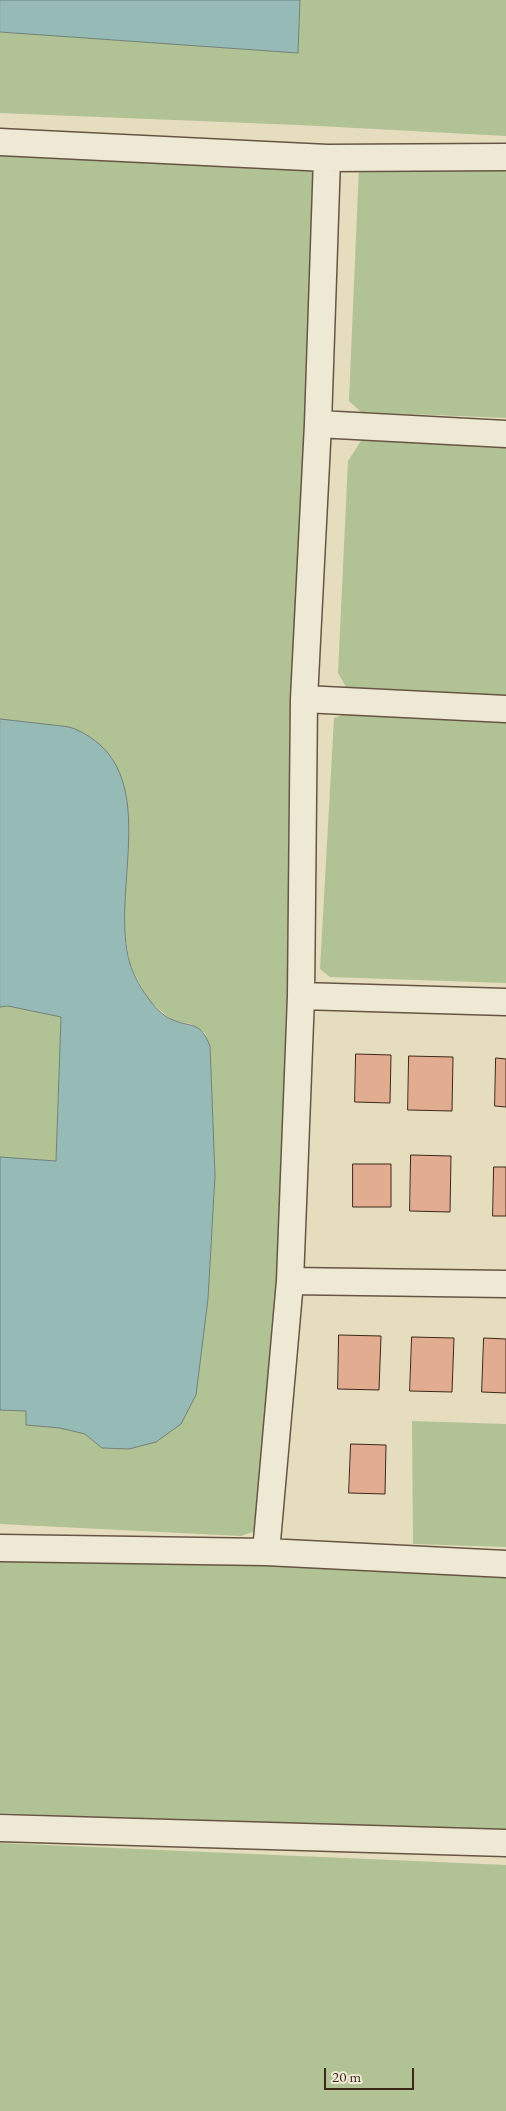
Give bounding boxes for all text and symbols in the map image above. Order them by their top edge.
scale bar [326,2058,416,2090]
text: 20 m [332,2067,361,2086]

